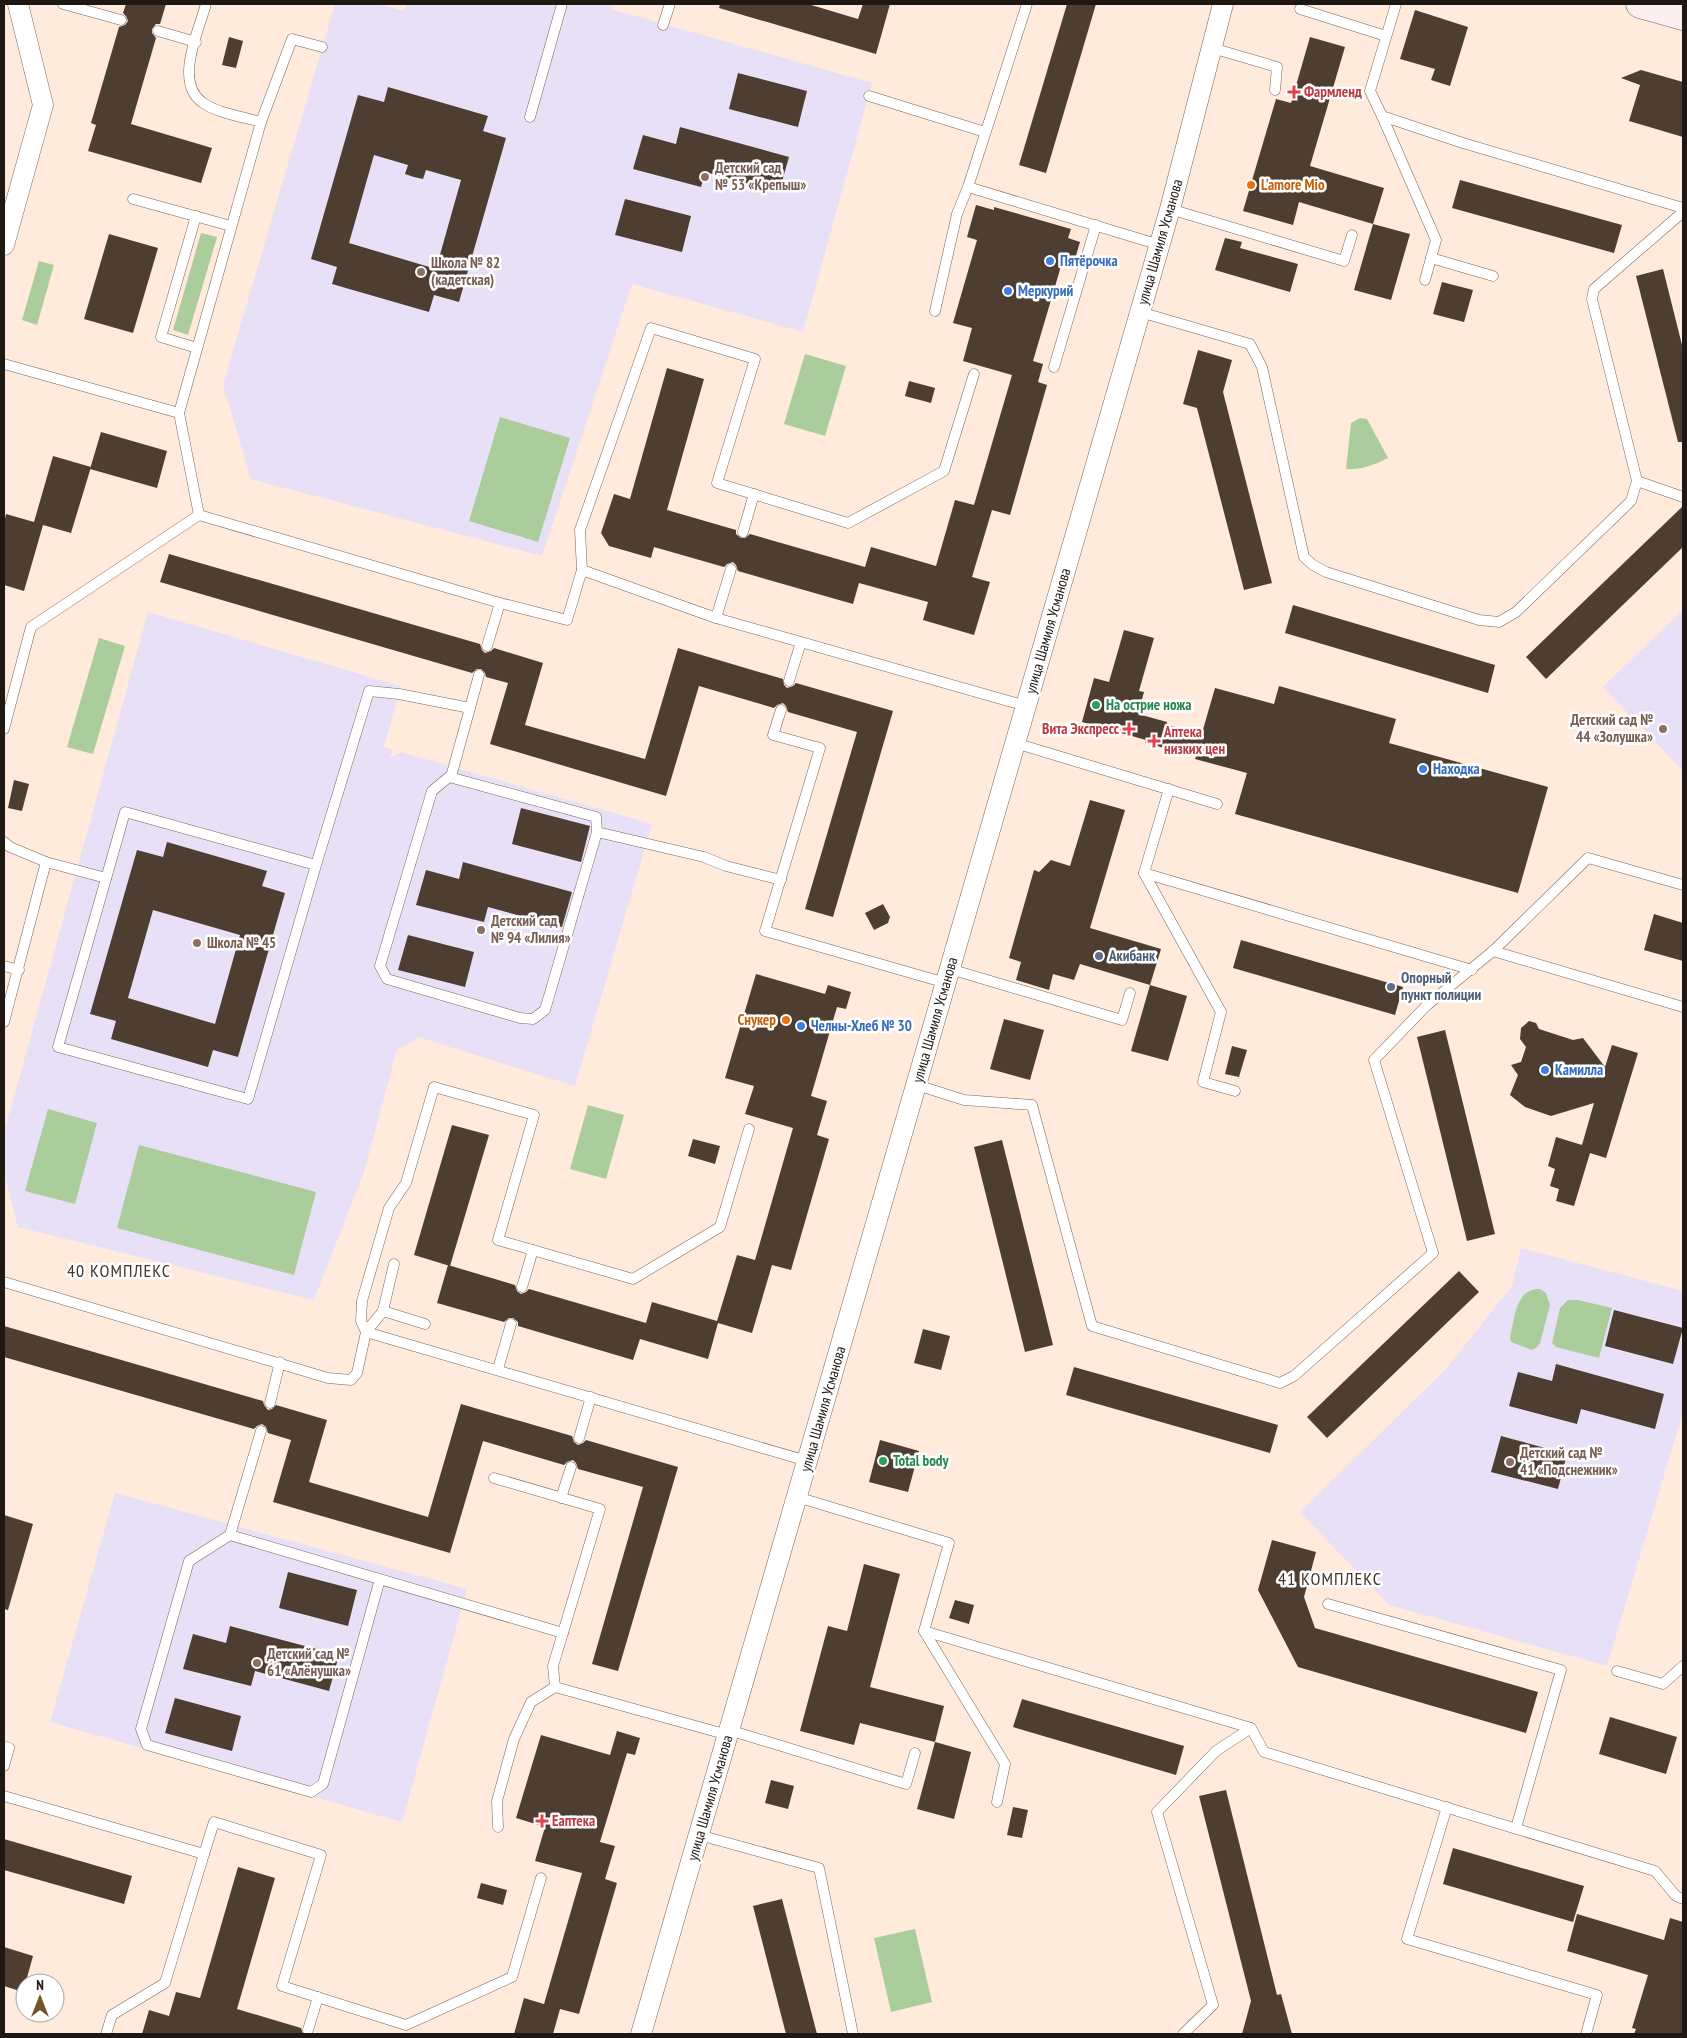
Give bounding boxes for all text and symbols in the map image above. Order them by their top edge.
place label: Фармленд [1304,82,1362,101]
marker: Фармленд [1288,86,1300,98]
place label: Детский сад № 53 «Крепыш» [715,158,806,194]
marker: Детский сад № 53 «Крепыш» [699,171,711,183]
place label: L'amore Mio [1261,175,1325,194]
street label: улица Шамиля Усманова [1133,177,1187,307]
marker: L'amore Mio [1245,179,1257,191]
place label: Пятёрочка [1060,251,1118,270]
place label: Школа № 82 (кадетская) [431,253,500,289]
marker: Пятёрочка [1044,255,1056,267]
marker: Школа № 82 (кадетская) [415,266,427,278]
place label: Меркурий [1018,281,1073,300]
marker: Меркурий [1002,285,1014,297]
street label: улица Шамиля Усманова [1021,566,1075,696]
place label: На острие ножа [1106,695,1192,714]
marker: На острие ножа [1090,699,1102,711]
place label: Детский сад № 44 «Золушка» [1571,710,1653,746]
place label: Вита Экспресс [1042,719,1120,738]
place label: Аптека низких цен [1163,722,1226,758]
marker: Вита Экспресс [1123,723,1135,735]
marker: Детский сад № 44 «Золушка» [1657,723,1669,735]
marker: Аптека низких цен [1148,735,1160,747]
place label: Находка [1433,759,1480,778]
marker: Находка [1417,763,1429,775]
place label: Детский сад № 94 «Лилия» [491,911,571,947]
marker: Детский сад № 94 «Лилия» [475,924,487,936]
place label: Школа № 45 [207,933,276,952]
marker: Школа № 45 [191,937,203,949]
place label: Акибанк [1108,946,1156,965]
marker: Акибанк [1093,950,1105,962]
street label: улица Шамиля Усманова [908,955,962,1085]
place label: Опорный пункт полиции [1401,968,1481,1004]
marker: Опорный пункт полиции [1385,981,1397,993]
place label: Снукер [737,1010,776,1029]
marker: Снукер [780,1014,792,1026]
place label: Челны-Хлеб № 30 [811,1016,912,1035]
marker: Челны-Хлеб № 30 [795,1020,807,1032]
place label: Камилла [1555,1060,1603,1079]
marker: Камилла [1539,1064,1551,1076]
district label: 40 КОМПЛЕКС [67,1259,171,1282]
street label: улица Шамиля Усманова [796,1344,850,1474]
place label: Детский сад № 41 «Подснежник» [1520,1443,1618,1479]
place label: Total body [893,1451,949,1470]
marker: Total body [877,1455,889,1467]
marker: Детский сад № 41 «Подснежник» [1504,1456,1516,1468]
district label: 41 КОМПЛЕКС [1278,1567,1382,1590]
place label: Детский сад № 61 «Алёнушка» [267,1644,351,1680]
marker: Детский сад № 61 «Алёнушка» [251,1657,263,1669]
street label: улица Шамиля Усманова [683,1733,737,1863]
place label: Еаптека [552,1811,595,1830]
marker: Еаптека [536,1815,548,1827]
north arrow [15,1973,65,2023]
text: N [36,1976,44,1994]

